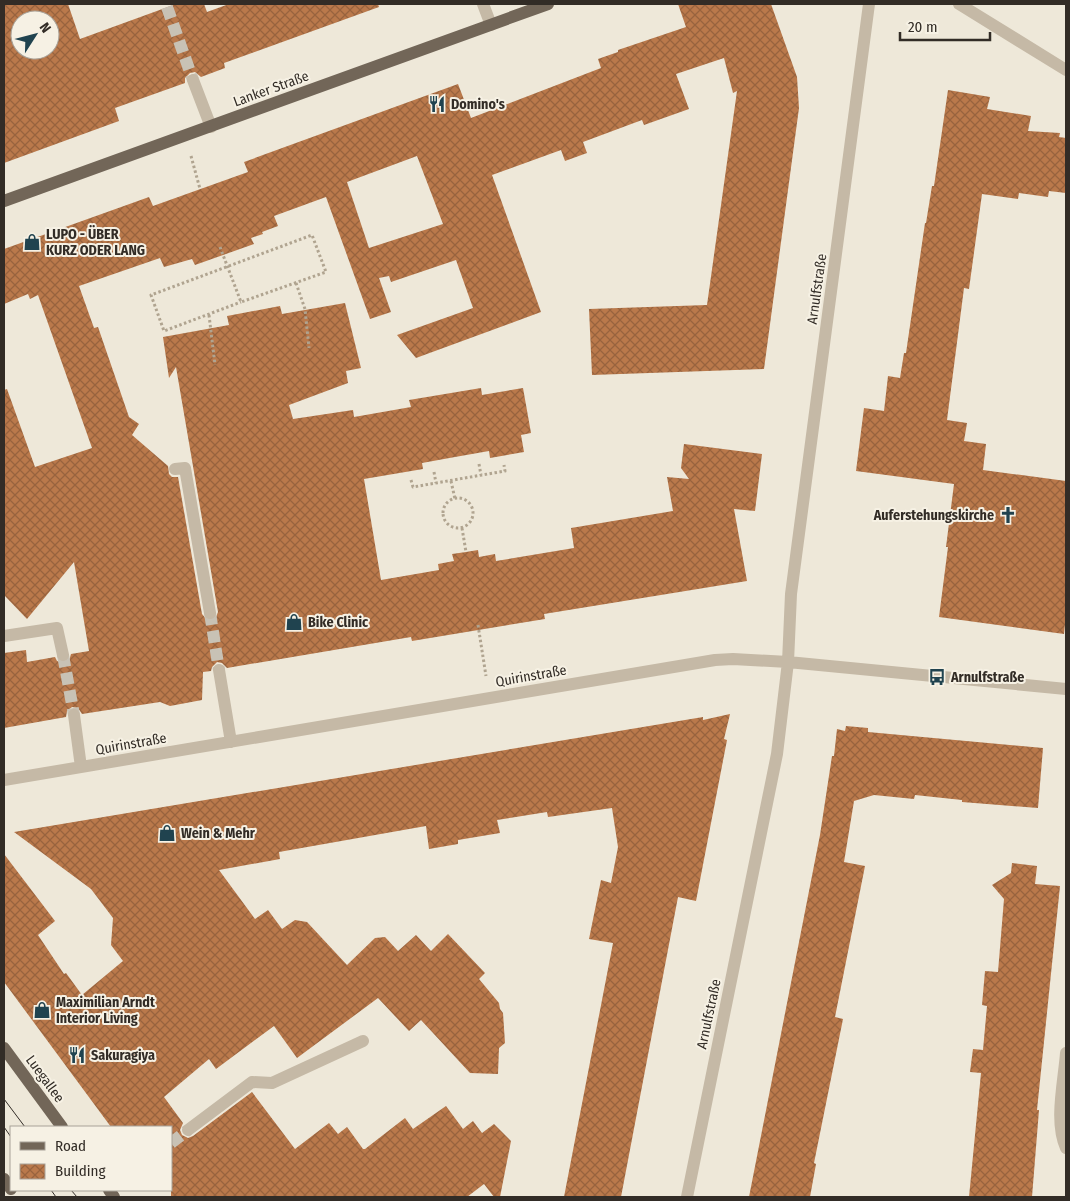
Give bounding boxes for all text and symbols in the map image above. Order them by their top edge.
north arrow [10,10,60,60]
scale bar [900,10,990,42]
text: 20 m [908,18,938,36]
text: N [36,19,54,36]
street label: Lanker Straße [231,67,311,111]
restaurant icon: Domino's [427,94,447,114]
place label: Domino's [451,96,505,113]
place label: LUPO - ÜBER KURZ ODER LANG [46,225,145,259]
shop icon: LUPO - ÜBER KURZ ODER LANG [22,232,42,252]
street label: Arnulfstraße [804,253,830,325]
church icon: Auferstehungskirche [998,505,1018,525]
place label: Auferstehungskirche [873,507,994,524]
shop icon: Bike Clinic [284,612,304,632]
place label: Bike Clinic [308,614,369,631]
street label: Quirinstraße [494,661,568,691]
bus stop icon: Arnulfstraße [927,667,947,687]
place label: Arnulfstraße [950,669,1024,686]
street label: Quirinstraße [94,729,168,759]
shop icon: Wein & Mehr [157,823,177,843]
place label: Wein & Mehr [181,825,256,842]
street label: Arnulfstraße [693,977,725,1051]
place label: Maximilian Arndt Interior Living [56,994,156,1027]
shop icon: Maximilian Arndt Interior Living [32,1000,52,1020]
restaurant icon: Sakuragiya [67,1045,87,1065]
place label: Sakuragiya [91,1047,155,1064]
street label: Luegallee [22,1052,68,1106]
legend [10,1126,172,1191]
text: Road [55,1137,86,1155]
text: Building [55,1162,106,1180]

